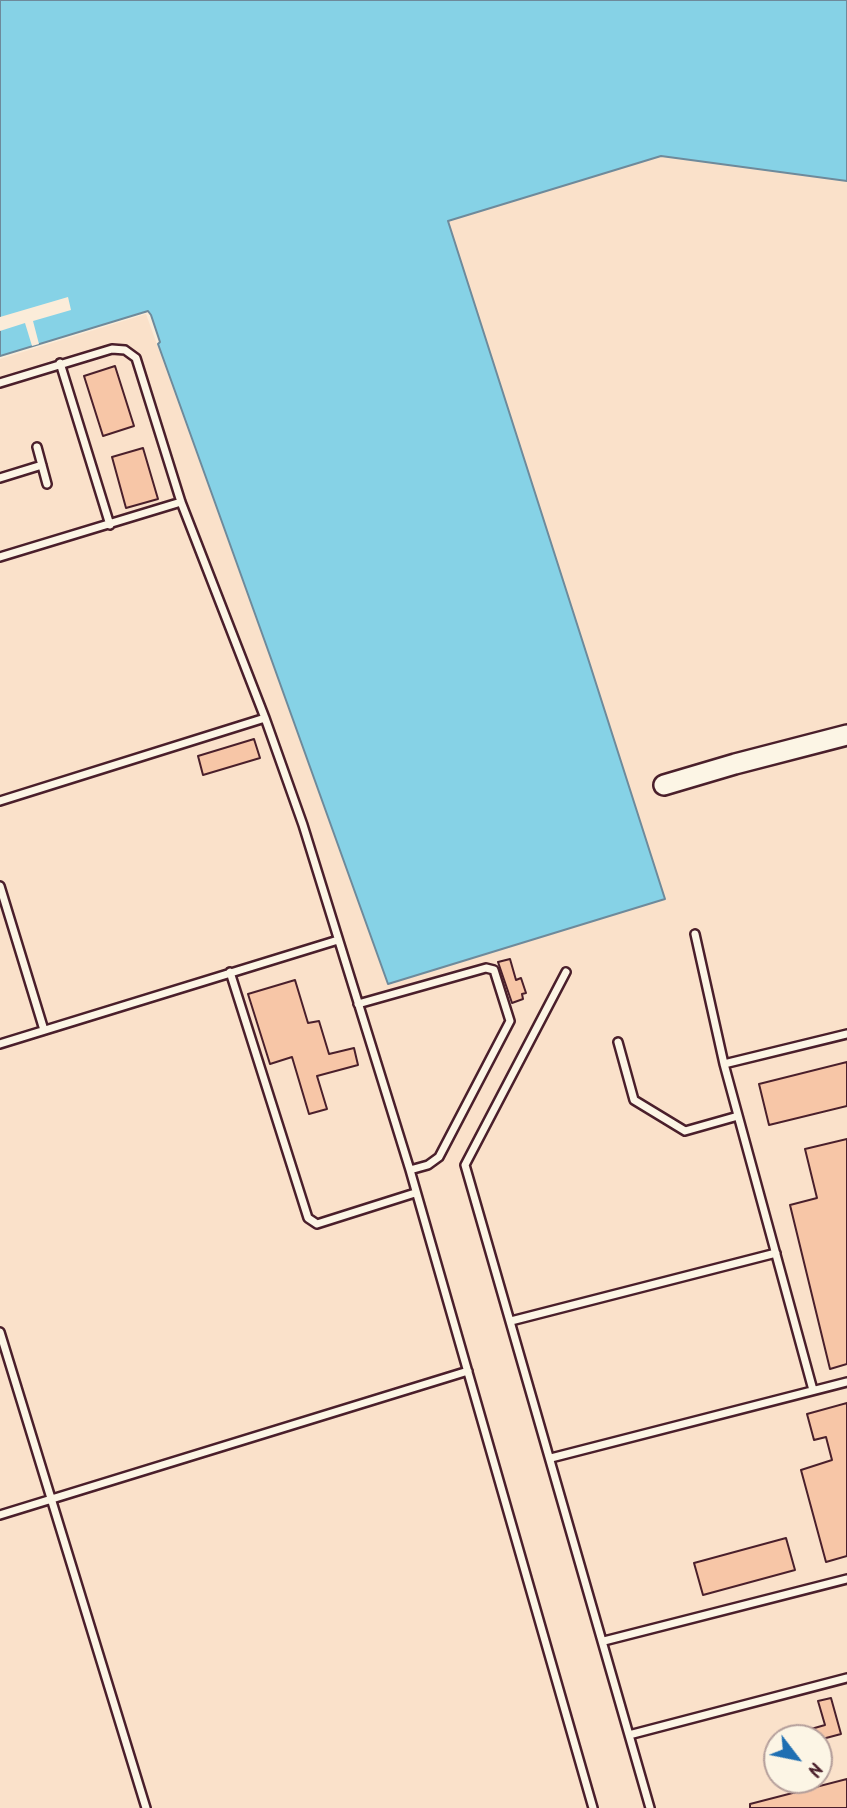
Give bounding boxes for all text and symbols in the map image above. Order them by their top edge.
north arrow [763,1724,833,1794]
text: N [798,1756,830,1782]

